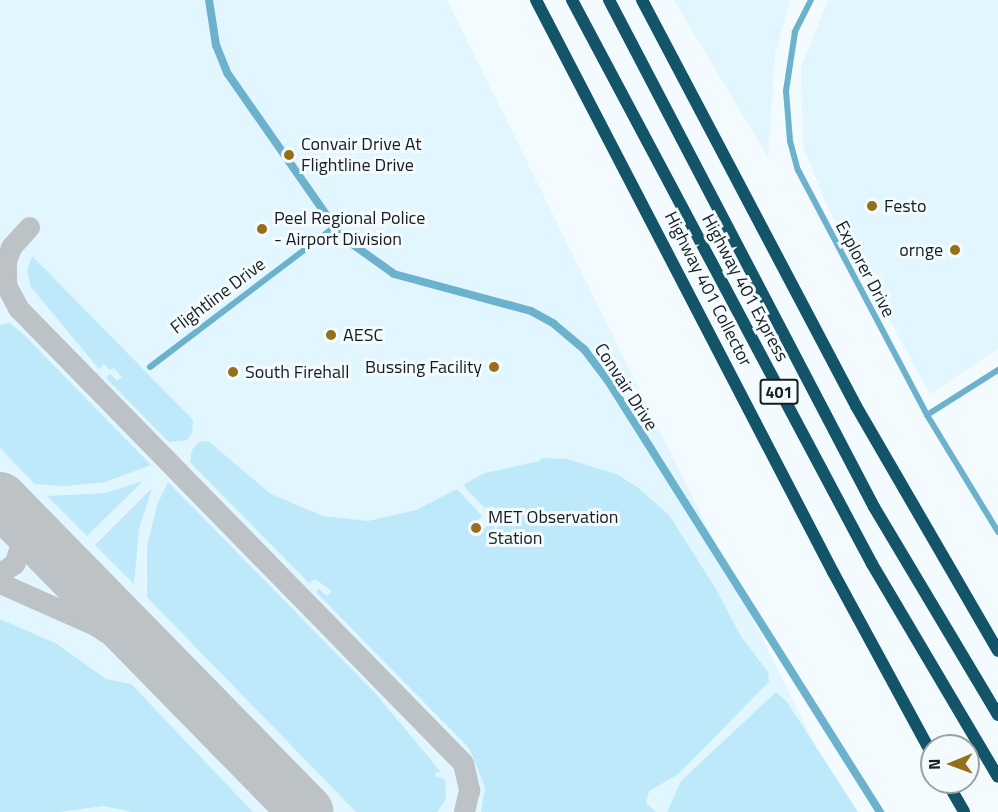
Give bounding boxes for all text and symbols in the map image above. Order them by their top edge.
place label: Convair Drive At Flightline Drive [301,134,421,176]
marker: Convair Drive At Flightline Drive [282,148,296,162]
place label: Festo [884,195,926,217]
marker: Festo [865,199,879,213]
place label: Peel Regional Police - Airport Division [274,208,425,250]
street label: Highway 401 Collector [660,208,756,370]
street label: Highway 401 Express [697,211,793,365]
street label: Explorer Drive [831,217,899,321]
marker: Peel Regional Police - Airport Division [255,222,269,236]
place label: ornge [899,239,943,261]
marker: ornge [948,243,962,257]
street label: Flightline Drive [166,253,270,339]
place label: AESC [343,324,383,346]
marker: AESC [324,328,338,342]
street label: Convair Drive [590,339,662,435]
place label: Bussing Facility [365,356,482,378]
marker: Bussing Facility [487,360,501,374]
place label: South Firehall [245,361,349,383]
marker: South Firehall [226,365,240,379]
road number: 401 [760,379,798,405]
place label: MET Observation Station [488,507,618,550]
marker: MET Observation Station [469,521,483,535]
north arrow [920,734,980,794]
text: N [922,759,946,770]

